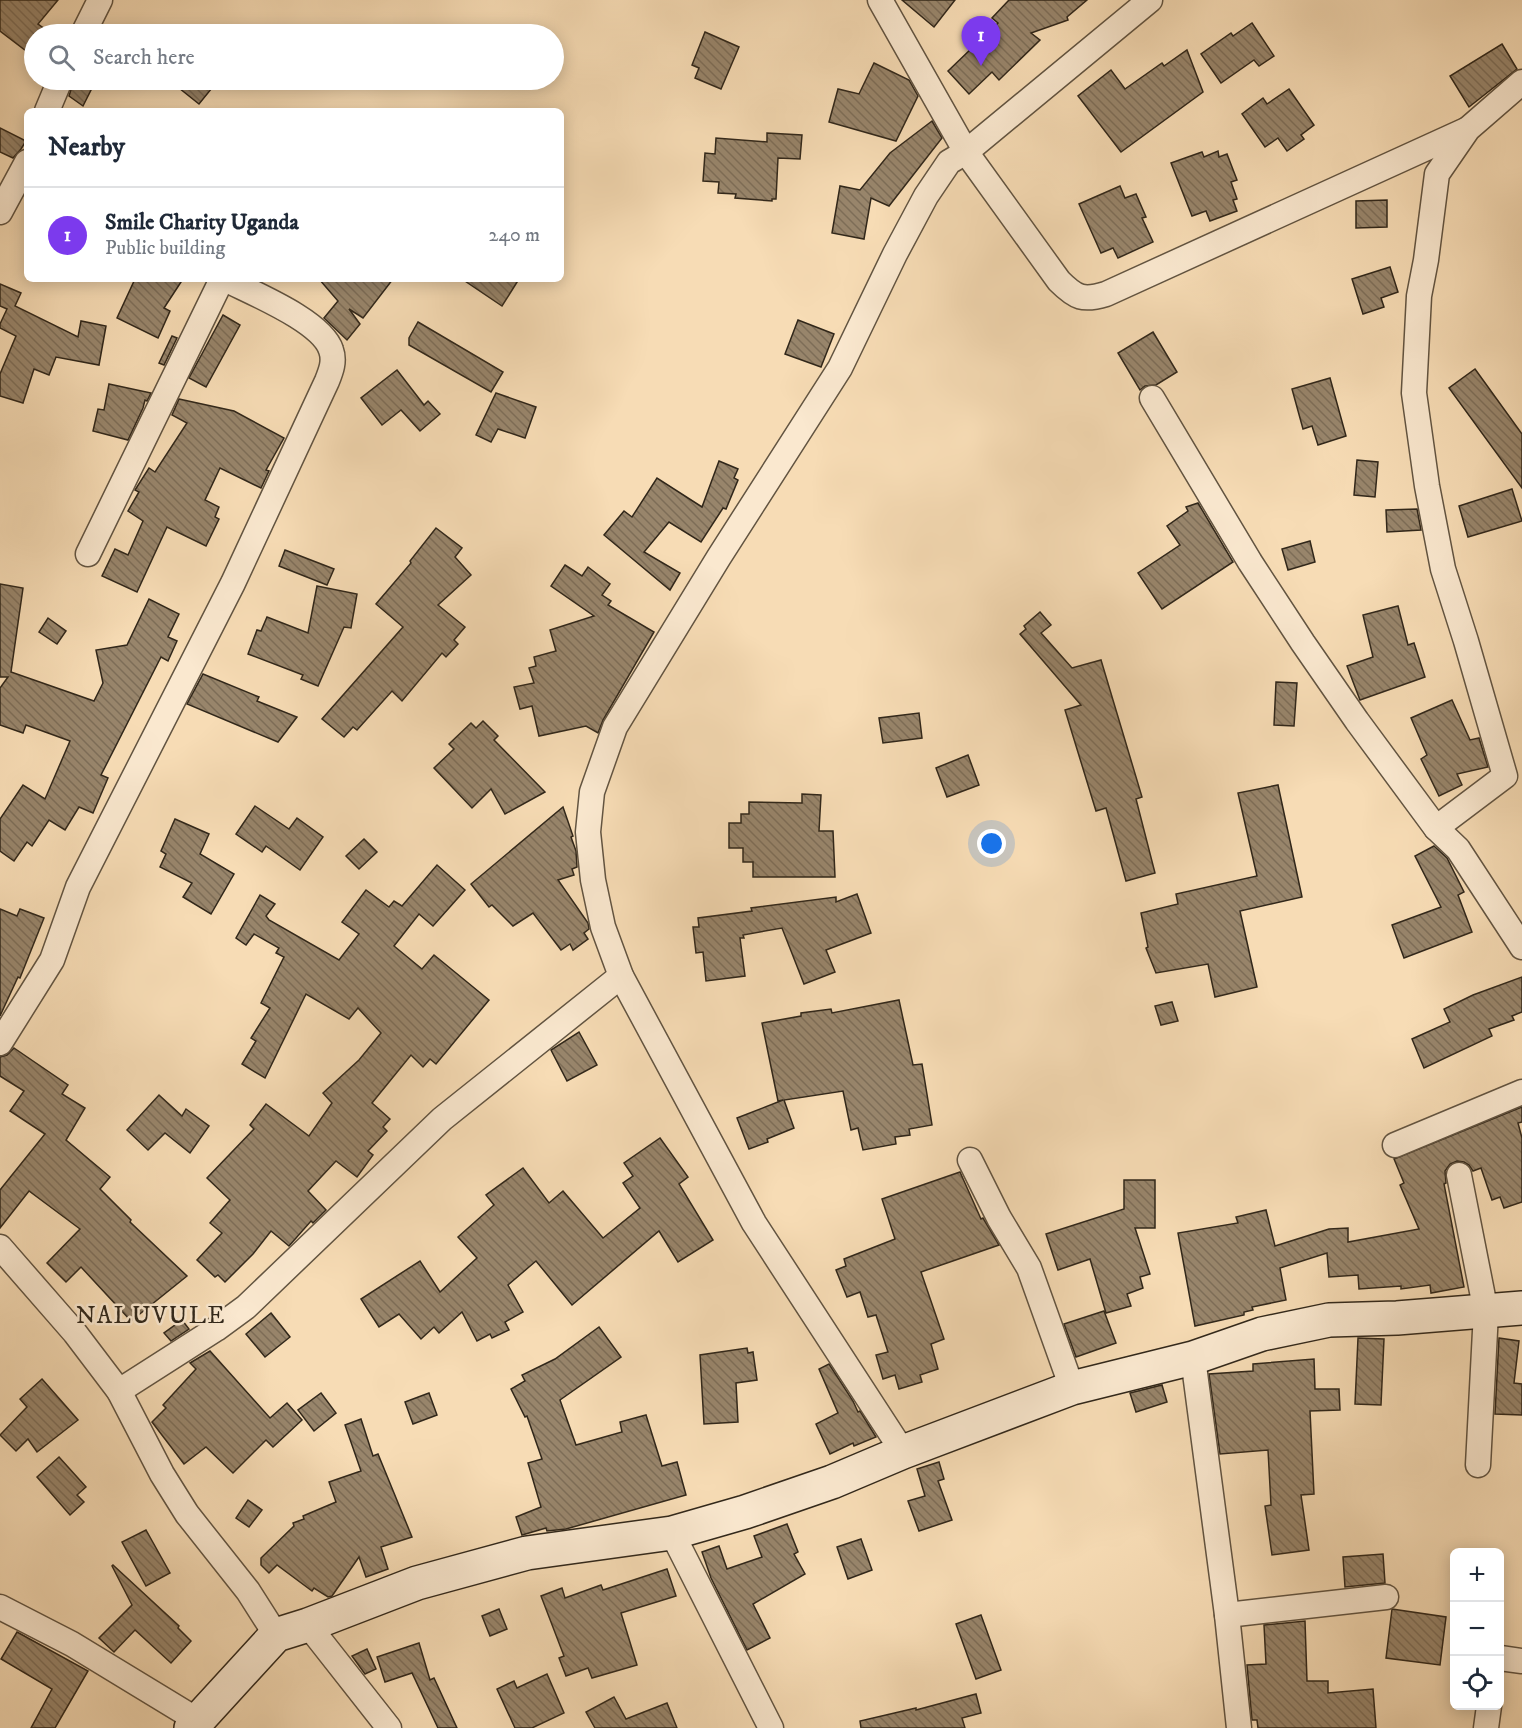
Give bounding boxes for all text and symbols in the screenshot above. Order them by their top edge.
pin: 1 [962,16,1000,66]
search box [24,24,564,90]
icon: search [45,41,78,74]
text: Search here [93,44,195,71]
text: Nearby [48,131,125,164]
text: Smile Charity Uganda [105,209,299,236]
text: 1 [64,223,71,248]
text: 240 m [489,223,540,248]
text: Public building [105,236,225,261]
your location [977,829,1006,858]
district label: NALUVULE [76,1301,226,1331]
map controls [1450,1548,1504,1710]
button: + [1450,1548,1504,1602]
button: − [1450,1602,1504,1656]
button: locate [1450,1656,1504,1710]

